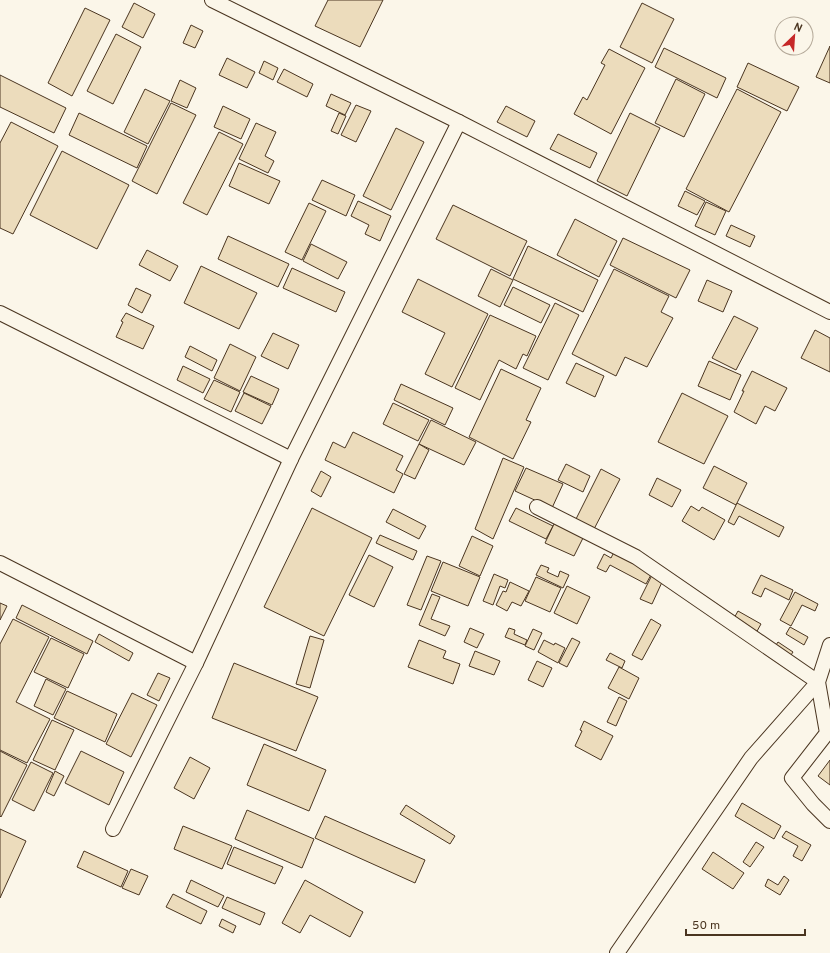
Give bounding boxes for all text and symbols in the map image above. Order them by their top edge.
north arrow [774,16,814,56]
text: N [791,20,804,36]
scale bar [686,911,805,937]
text: 50 m [692,918,720,934]

